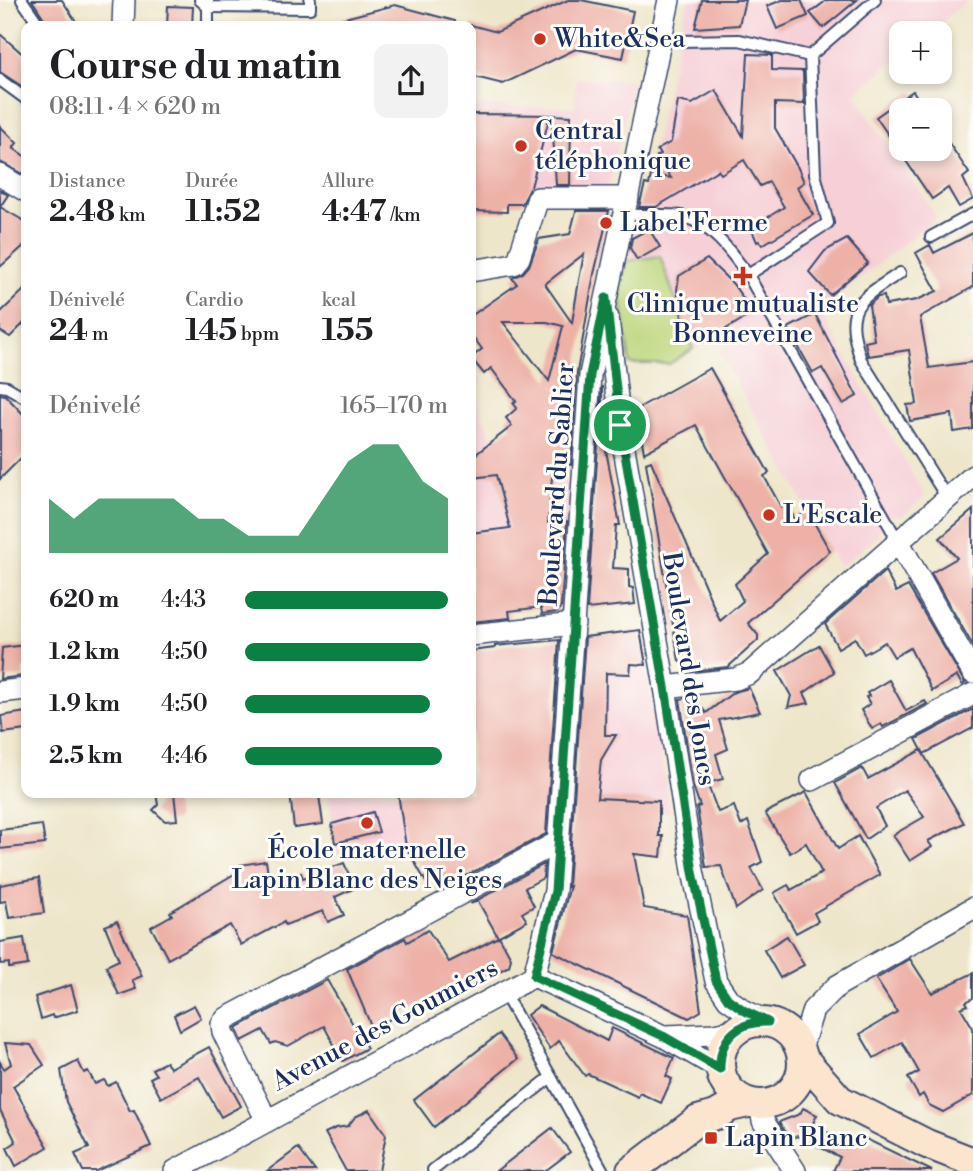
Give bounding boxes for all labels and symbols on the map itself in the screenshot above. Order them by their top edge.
place label: White&Sea [553,23,686,55]
marker: White&Sea [532,31,548,47]
place label: Central téléphonique [535,115,691,177]
marker: Central téléphonique [513,138,529,154]
place label: Label'Ferme [620,207,768,239]
marker: Label'Ferme [598,215,614,231]
marker: Clinique mutualiste Bonneveine [733,266,753,286]
place label: Clinique mutualiste Bonneveine [627,288,859,350]
street label: Boulevard du Sablier [532,361,581,608]
pin [590,395,650,455]
place label: L'Escale [783,499,883,531]
marker: L'Escale [761,507,777,523]
street label: Boulevard des Joncs [655,549,723,788]
marker: École maternelle Lapin Blanc des Neiges [359,815,375,831]
place label: École maternelle Lapin Blanc des Neiges [232,832,503,896]
street label: Avenue des Goumiers [266,952,504,1099]
place label: Lapin Blanc [725,1122,868,1154]
marker: Lapin Blanc [703,1130,719,1146]

